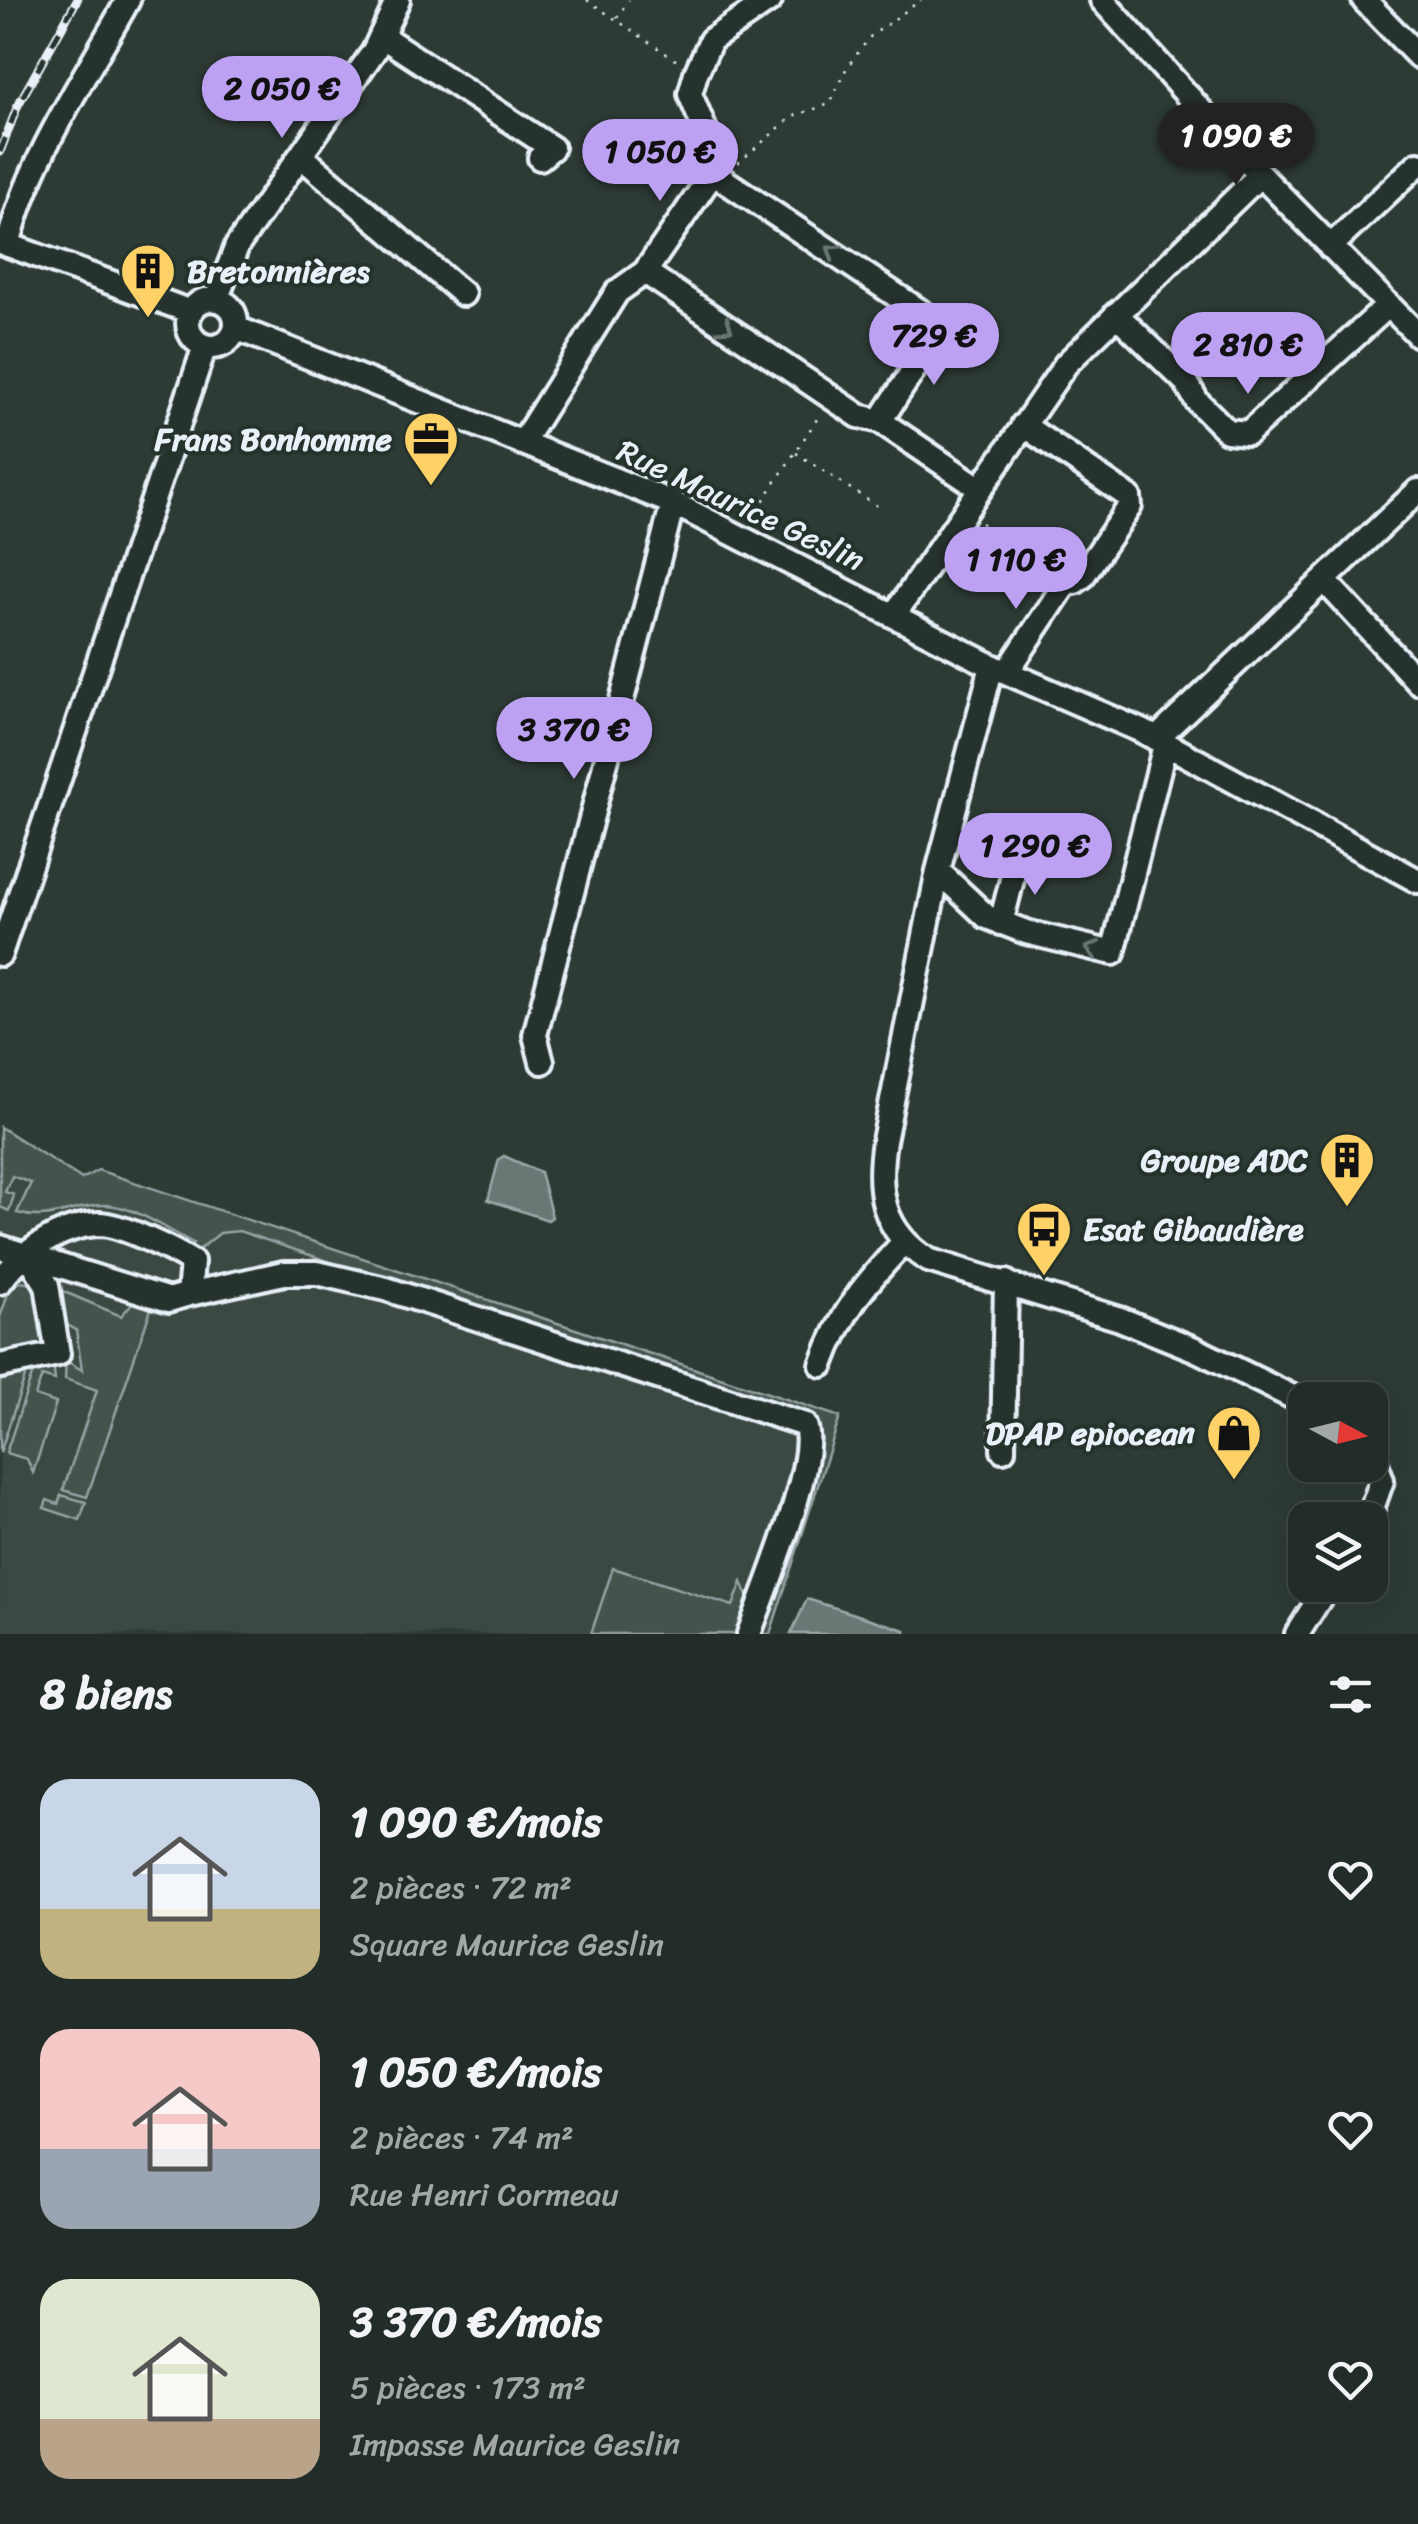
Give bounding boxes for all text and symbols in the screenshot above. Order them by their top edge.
pin: 2 050 € [190,56,374,141]
text: 2 050 € [224,60,340,117]
pin: 1 090 € [1144,103,1328,188]
text: 1 090 € [1180,107,1292,164]
pin: 1 050 € [568,119,752,204]
text: 1 050 € [604,123,716,180]
building icon: Bretonnières [118,241,178,320]
place label: Bretonnières [187,243,370,300]
one-way arrow [825,245,843,264]
pin: 729 € [864,303,1004,388]
text: 729 € [891,307,977,364]
pin: 2 810 € [1156,312,1340,397]
one-way arrow [716,314,734,333]
text: 2 810 € [1193,316,1303,373]
office icon: Frans Bonhomme [401,409,461,488]
place label: Frans Bonhomme [153,411,393,468]
street label: Rue Maurice Geslin [607,423,874,588]
pin: 1 110 € [924,527,1108,612]
text: 1 110 € [966,531,1066,588]
pin: 3 370 € [482,697,666,782]
text: 3 370 € [518,701,630,758]
pin: 1 290 € [943,813,1127,898]
text: 1 290 € [980,817,1090,874]
one-way arrow [1083,940,1101,961]
building icon: Groupe ADC [1317,1130,1377,1209]
place label: Groupe ADC [1141,1132,1308,1189]
bus stop icon: Esat Gibaudière [1014,1199,1074,1278]
place label: Esat Gibaudière [1083,1201,1304,1258]
north arrow [1288,1382,1388,1482]
map controls [1288,1382,1388,1602]
shop icon: DPAP epiocean [1204,1403,1264,1482]
place label: DPAP epiocean [986,1405,1196,1462]
button: layers [1288,1502,1388,1602]
text: 8 biens [40,1657,172,1731]
icon: filters [1323,1667,1378,1722]
text: 1 090 €/mois [350,1785,602,1859]
icon: home [120,1819,240,1939]
icon: heart [1323,1852,1378,1907]
text: 2 pièces · 72 m² [350,1859,572,1916]
text: Square Maurice Geslin [350,1916,664,1973]
text: 1 050 €/mois [350,2035,602,2109]
icon: home [120,2069,240,2189]
icon: heart [1323,2102,1378,2157]
text: 2 pièces · 74 m² [350,2109,573,2166]
text: Rue Henri Cormeau [350,2166,619,2223]
text: 3 370 €/mois [350,2285,602,2359]
icon: home [120,2319,240,2439]
icon: heart [1323,2352,1378,2407]
text: 5 pièces · 173 m² [350,2359,586,2416]
text: Impasse Maurice Geslin [350,2416,680,2473]

